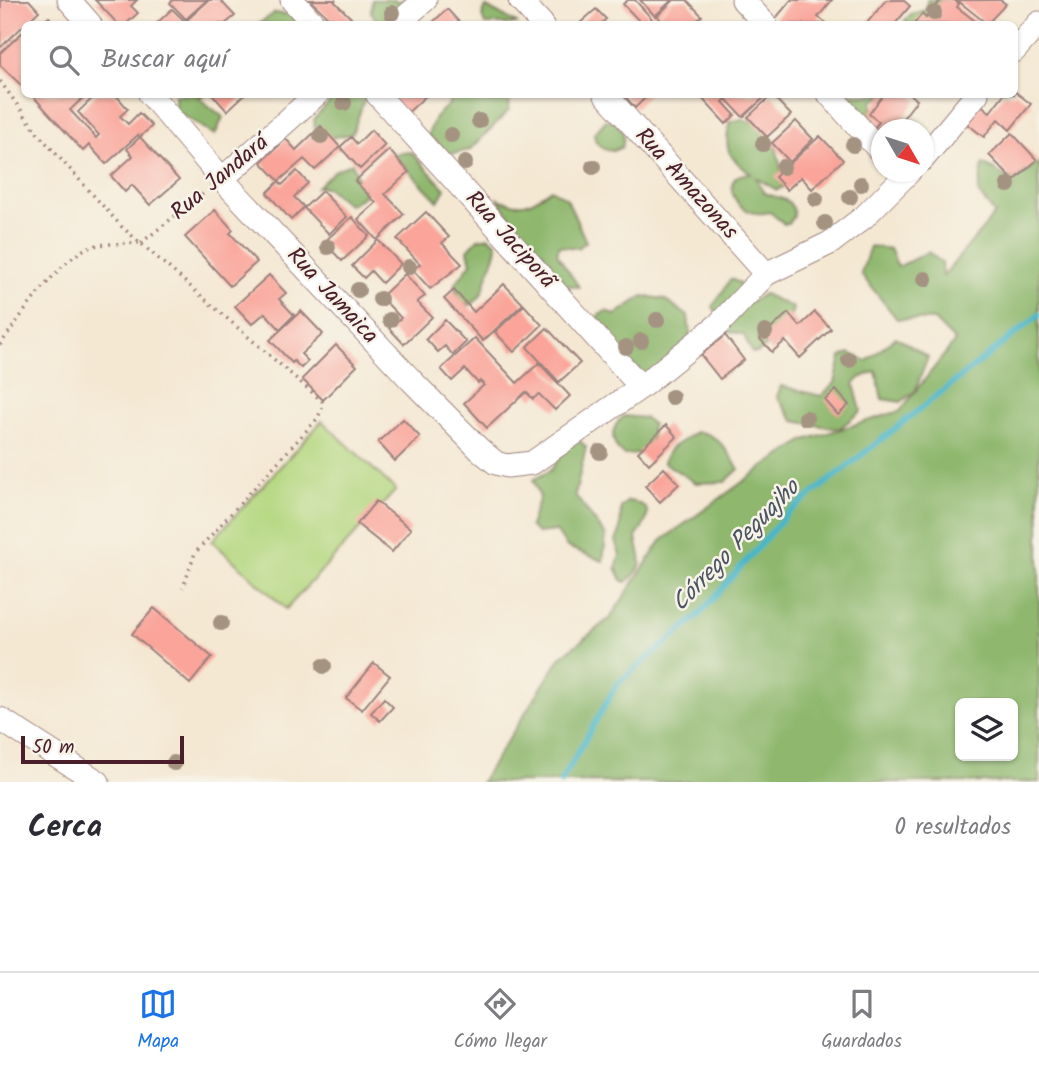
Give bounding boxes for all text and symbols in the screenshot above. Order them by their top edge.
search box [21,21,1018,98]
text: Buscar aquí [101,39,227,81]
icon: search [45,41,83,79]
north arrow [871,119,934,182]
street label: Rua Amazonas [625,120,747,249]
street label: Rua Jandará [163,125,279,230]
street label: Rua Jaciporã [456,183,566,299]
street label: Rua Jamaica [277,239,387,353]
water label: Córrego Peguajho [662,469,811,621]
map controls [955,698,1018,761]
button: layers [955,698,1018,761]
scale bar [21,733,184,765]
text: 50 m [32,733,74,763]
text: Cerca [28,804,102,852]
text: 0 resultados [894,810,1011,846]
tab: Mapa [137,985,179,1057]
tab: Cómo llegar [453,985,547,1057]
tab: Guardados [821,985,902,1057]

